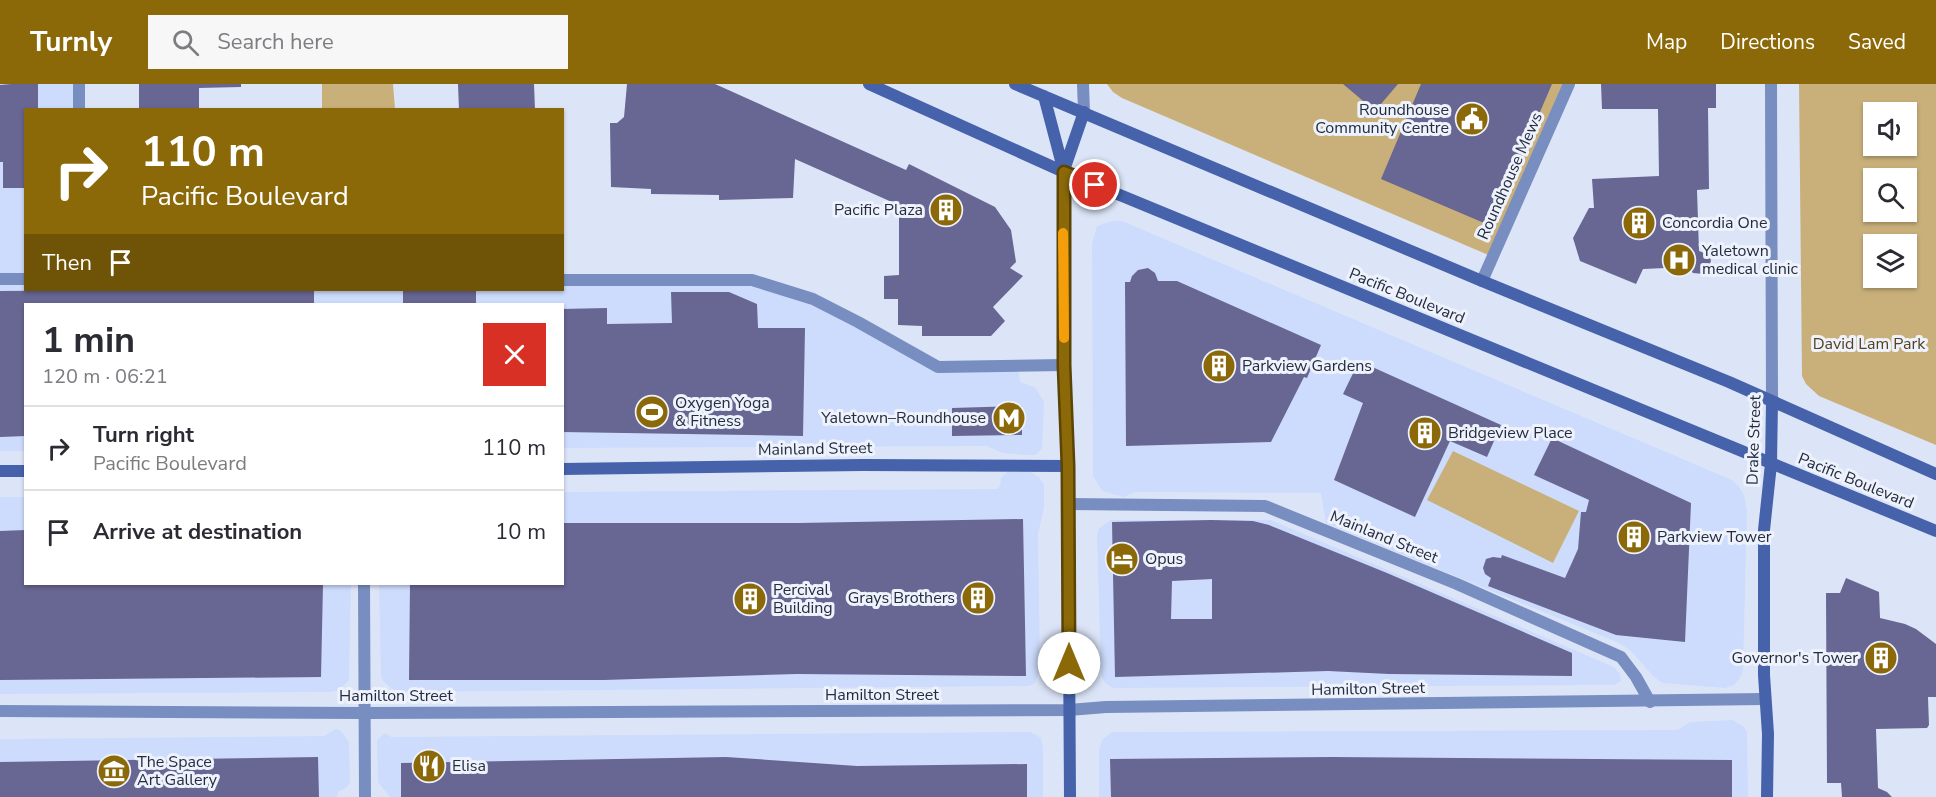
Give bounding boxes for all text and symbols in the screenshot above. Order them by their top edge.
search box [148,15,568,69]
text: Turnly [30,23,112,61]
icon: search [169,26,202,59]
text: Search here [217,27,334,57]
text: Map [1646,28,1687,56]
text: Directions [1720,28,1815,56]
text: Saved [1848,28,1906,56]
place label: Roundhouse Community Centre [1315,99,1449,139]
public building icon: Roundhouse Community Centre [1454,101,1490,137]
map controls [1863,102,1917,288]
button: sound [1863,102,1917,156]
street label: Roundhouse Mews [1472,109,1548,243]
text: 110 m [141,124,265,181]
icon: right [42,132,120,210]
pin [1069,159,1120,210]
icon: arrive [1078,168,1111,201]
button: search [1863,168,1917,222]
text: Pacific Boulevard [141,178,349,215]
building icon: Pacific Plaza [928,192,964,228]
place label: Pacific Plaza [834,199,923,221]
building icon: Concordia One [1621,205,1657,241]
place label: Concordia One [1662,212,1767,234]
button: layers [1863,234,1917,288]
place label: Yaletown medical clinic [1701,240,1799,280]
hospital icon: Yaletown medical clinic [1661,242,1697,278]
icon: arrive [104,246,137,279]
text: Then [42,248,92,278]
street label: Pacific Boulevard [1346,263,1468,329]
text: 1 min [42,316,135,365]
button: close [483,323,546,386]
park label: David Lam Park [1813,333,1926,355]
building icon: Parkview Gardens [1201,348,1237,384]
place label: Parkview Gardens [1242,355,1372,377]
text: 120 m · 06:21 [42,363,168,390]
place label: Oxygen Yoga & Fitness [675,392,770,432]
sports icon: Oxygen Yoga & Fitness [634,394,670,430]
street label: Drake Street [1741,394,1767,485]
metro station icon: Yaletown–Roundhouse [991,400,1027,436]
place label: Yaletown–Roundhouse [820,407,986,429]
building icon: Bridgeview Place [1407,415,1443,451]
text: Turn right [93,420,194,450]
place label: Bridgeview Place [1448,422,1572,444]
icon: right [42,432,75,465]
text: 110 m [482,433,546,463]
street label: Mainland Street [758,437,873,461]
street label: Pacific Boulevard [1795,448,1917,514]
text: Pacific Boulevard [93,450,247,477]
street label: Mainland Street [1327,505,1442,569]
icon: arrive [42,516,75,549]
text: Arrive at destination [93,517,302,547]
text: 10 m [495,517,546,547]
building icon: Parkview Tower [1616,519,1652,555]
place label: Parkview Tower [1657,526,1772,548]
hotel icon: Opus [1104,541,1140,577]
place label: Opus [1145,548,1183,570]
place label: Percival Building [773,579,833,619]
building icon: Grays Brothers [960,580,996,616]
building icon: Percival Building [732,581,768,617]
place label: Grays Brothers [848,587,955,609]
position arrow [1037,631,1101,695]
building icon: Governor's Tower [1863,640,1899,676]
place label: Governor's Tower [1731,647,1858,669]
street label: Hamilton Street [1311,677,1426,701]
street label: Hamilton Street [825,684,939,706]
street label: Hamilton Street [339,685,453,707]
restaurant icon: Elisa [411,748,447,784]
place label: The Space Art Gallery [137,751,218,791]
museum icon: The Space Art Gallery [96,753,132,789]
place label: Elisa [452,755,486,777]

